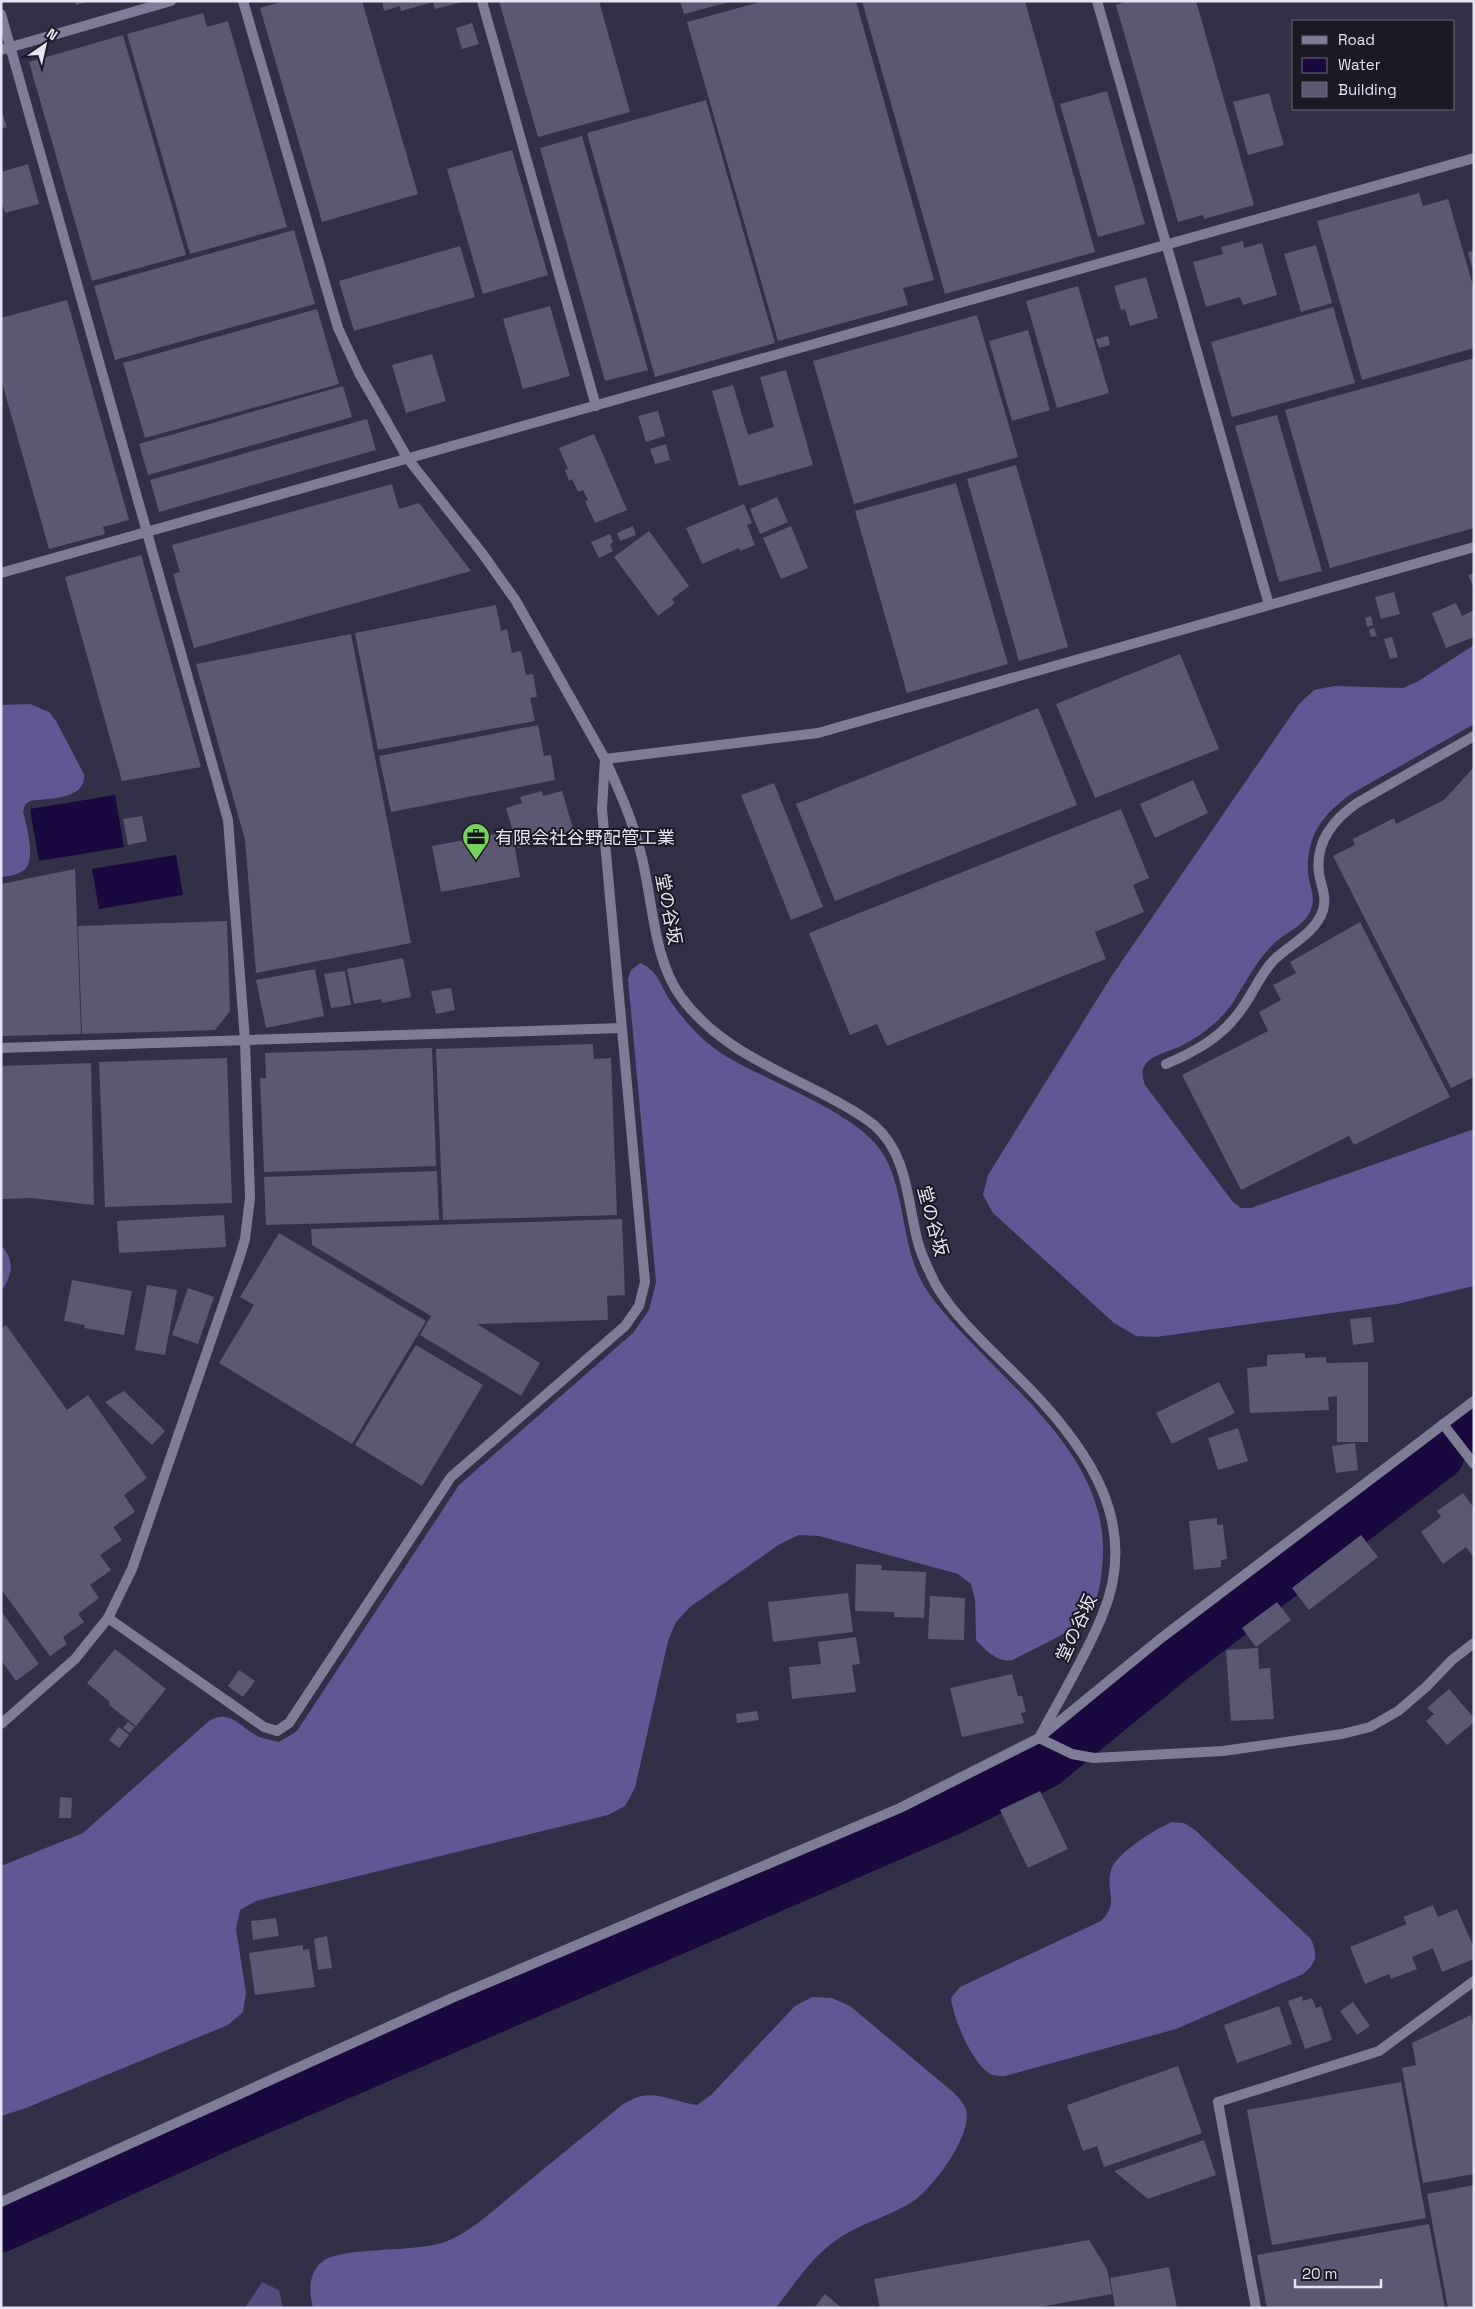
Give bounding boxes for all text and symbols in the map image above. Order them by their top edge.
north arrow [20,20,70,70]
legend [1292,20,1455,110]
text: N [43,24,61,44]
text: Road [1338,30,1375,49]
text: Water [1338,55,1381,74]
text: Building [1338,80,1397,99]
office icon: 有限会社谷野配管工業 [461,822,491,861]
place label: 有限会社谷野配管工業 [495,826,675,849]
street label: 堂の谷坂 [651,871,687,947]
street label: 堂の谷坂 [913,1183,953,1259]
street label: 堂の谷坂 [1050,1591,1102,1665]
scale bar [1295,2256,1381,2288]
text: 20 m [1302,2264,1337,2283]

